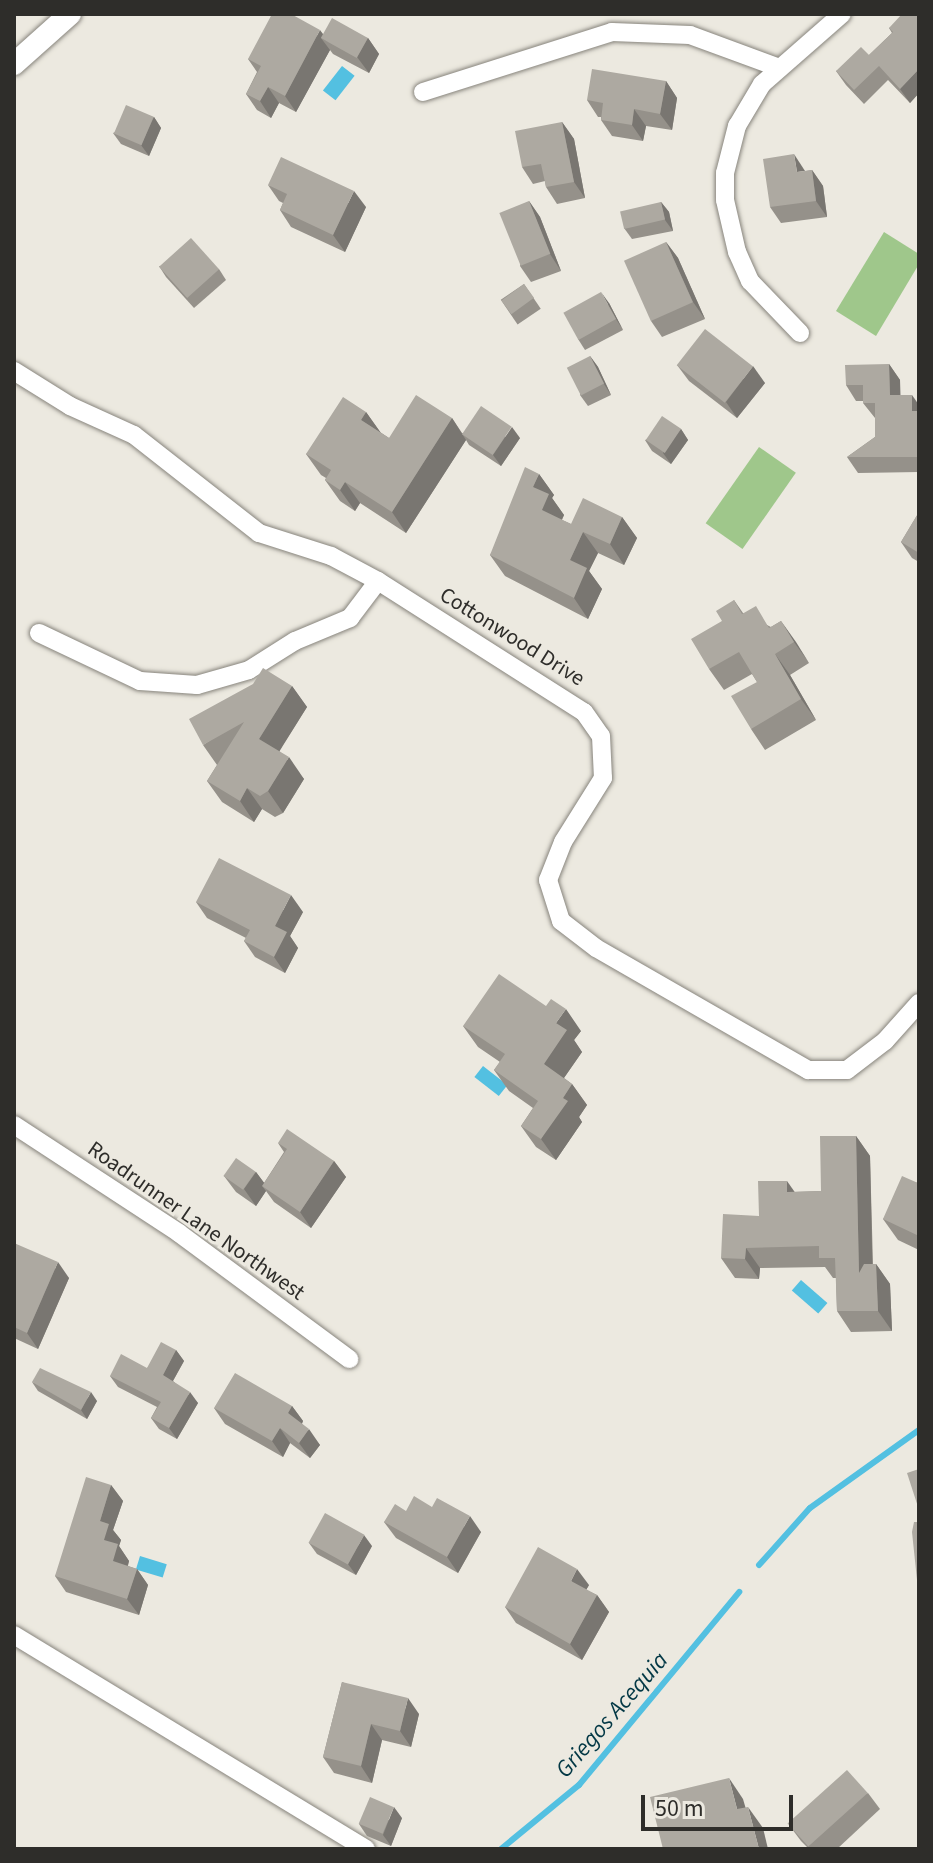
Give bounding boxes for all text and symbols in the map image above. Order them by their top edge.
street label: Cottonwood Drive [435,582,589,692]
street label: Roadrunner Lane Northwest [82,1136,310,1306]
water label: Griegos Acequia [550,1646,674,1784]
scale bar [645,1779,797,1829]
text: 50 m [655,1791,704,1826]

